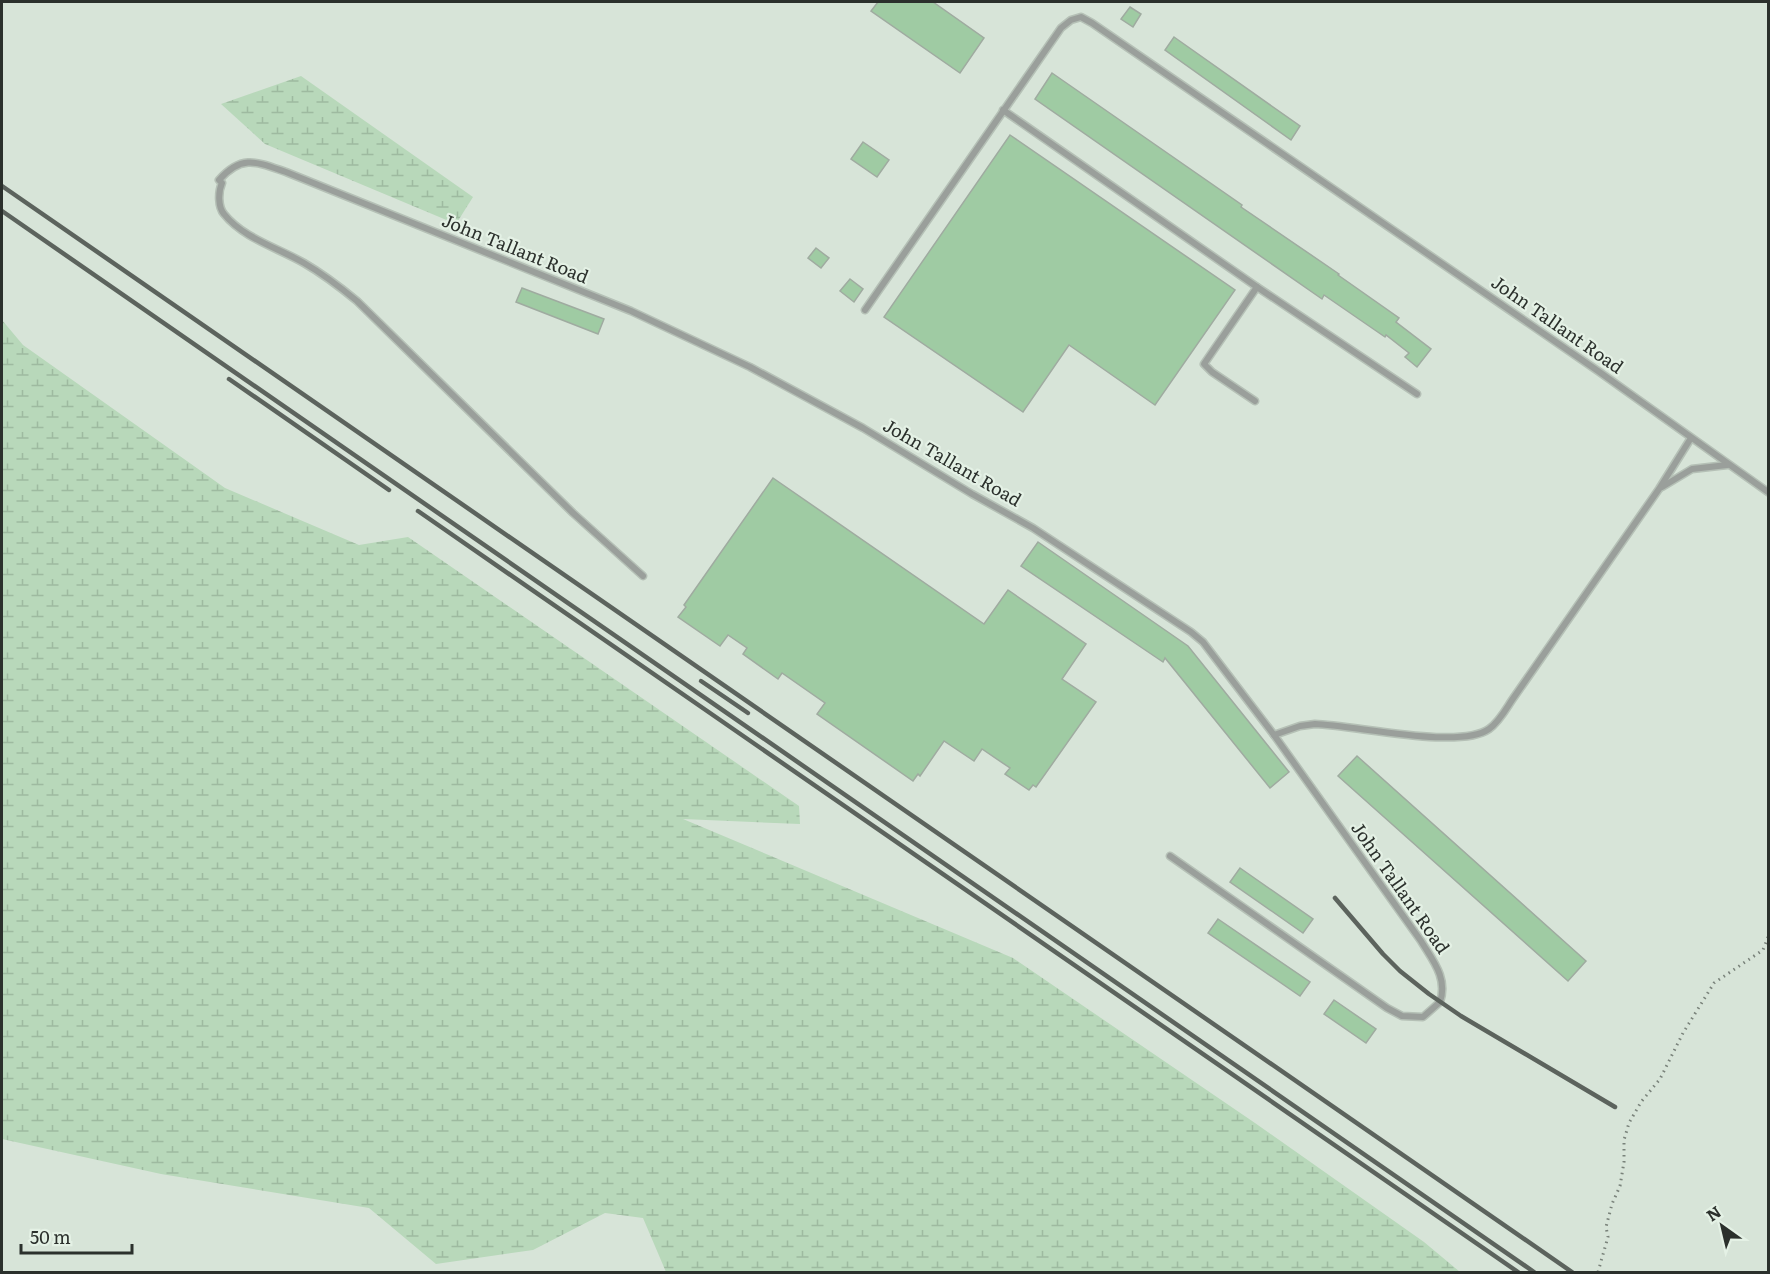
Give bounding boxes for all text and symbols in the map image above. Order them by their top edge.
street label: John Tallant Road [438,206,593,289]
street label: John Tallant Road [1486,268,1630,380]
street label: John Tallant Road [878,411,1027,512]
street label: John Tallant Road [1345,815,1457,959]
north arrow [1692,1196,1752,1256]
text: N [1701,1199,1725,1226]
scale bar [21,1217,132,1255]
text: 50 m [30,1223,71,1250]

